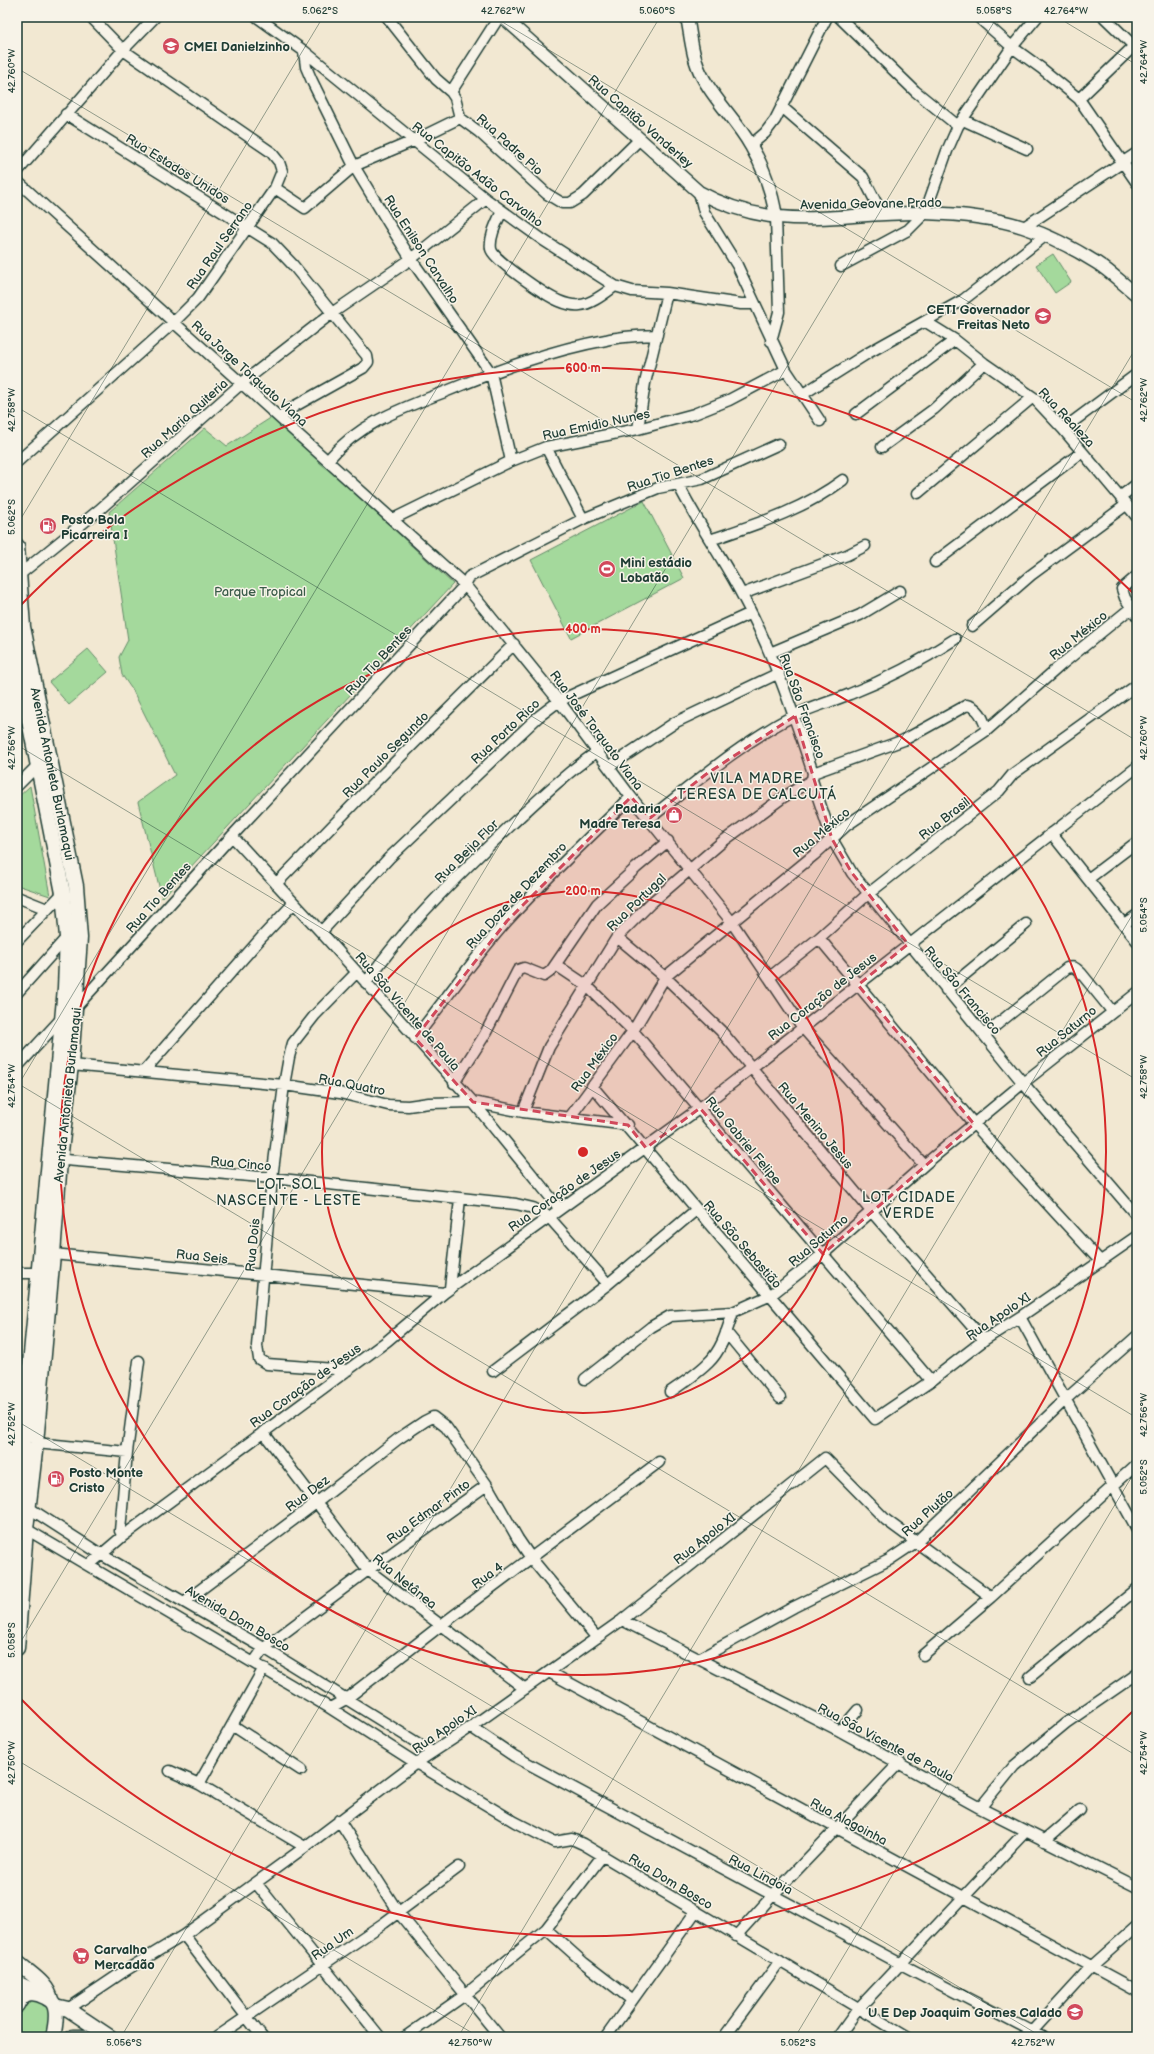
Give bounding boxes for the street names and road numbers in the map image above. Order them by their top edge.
street label: Rua Capitão Vanderley [585,72,696,172]
street label: Rua Padre Pio [473,111,546,179]
street label: Rua Capitão Adão Carvalho [409,119,546,231]
street label: Rua Estados Unidos [123,130,233,208]
street label: Rua Enilson Carvalho [380,192,462,307]
street label: Avenida Geovane Prado [800,195,942,213]
street label: Rua Raul Serrano [183,198,256,293]
street label: Rua Jorge Torquato Viana [188,317,311,430]
street label: Rua Maria Quiteria [138,376,231,462]
street label: Rua Realeza [1035,385,1098,451]
street label: Rua Emidio Nunes [541,406,652,444]
street label: Rua Tio Bentes [625,452,716,495]
street label: Rua México [1047,608,1111,664]
street label: Rua Tio Bentes [342,622,416,699]
street label: Rua São Francisco [776,652,829,761]
street label: Rua José Torquato Viana [546,668,646,794]
street label: Avenida Antonieta Burlamaqui [27,686,78,862]
street label: Rua Porto Rico [468,696,543,768]
street label: Rua Paulo Segundo [339,708,432,801]
street label: Rua Brasil [916,794,973,844]
street label: Rua México [790,804,853,861]
street label: Rua Beija Flor [431,816,502,887]
street label: Rua Doze de Dezembro [463,839,571,953]
street label: Rua Tio Bentes [123,858,195,936]
street label: Rua Portugal [604,870,670,935]
street label: Rua São Francisco [920,943,1004,1038]
street label: Rua São Vicente de Paula [351,949,463,1074]
street label: Rua Coração de Jesus [765,949,881,1044]
street label: Rua Saturno [1033,1003,1100,1061]
street label: Avenida Antonieta Burlamaqui [51,1007,85,1183]
street label: Rua México [568,1030,622,1095]
street label: Rua Quatro [317,1071,387,1099]
street label: Rua Menino Jesus [774,1079,857,1173]
street label: Rua Gabriel Felipe [702,1093,785,1188]
street label: Rua Coração de Jesus [505,1146,624,1236]
street label: Rua Cinco [210,1153,272,1175]
street label: Rua São Sebastião [700,1197,785,1292]
street label: Rua Saturno [786,1211,852,1270]
street label: Rua Dois [242,1217,264,1273]
street label: Rua Seis [175,1246,229,1268]
street label: Rua Apolo XI [963,1289,1034,1344]
street label: Rua Coração de Jesus [247,1340,365,1431]
street label: Rua Dez [283,1472,333,1515]
street label: Rua Edmar Pinto [384,1476,473,1547]
street label: Rua Plutão [899,1485,957,1540]
street label: Rua Apolo XI [670,1510,739,1568]
street label: Rua Netânea [369,1551,440,1613]
street label: Rua 4 [469,1559,507,1593]
street label: Avenida Dom Bosco [182,1582,293,1655]
street label: Rua São Vicente de Paula [815,1700,956,1786]
street label: Rua Apolo XI [409,1702,480,1757]
street label: Rua Alagoinha [807,1795,890,1849]
street label: Rua Dom Bosco [626,1850,715,1913]
street label: Rua Lindoia [726,1851,795,1898]
street label: Rua Um [308,1923,357,1964]

